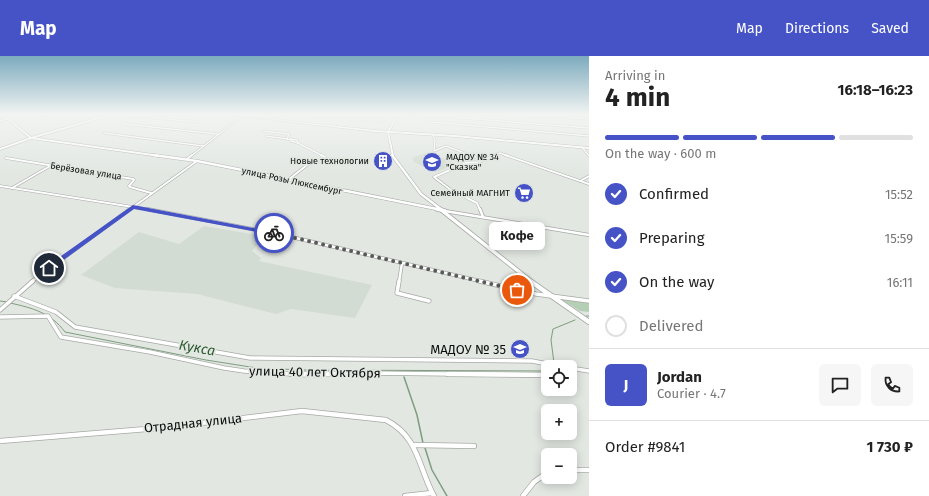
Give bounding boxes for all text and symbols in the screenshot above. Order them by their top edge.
text: Map [20,17,57,40]
text: Map [736,20,763,37]
text: Directions [785,20,849,37]
text: Saved [871,20,909,37]
text: Arriving in [605,68,665,83]
text: 16:18–16:23 [838,81,913,99]
text: 4 min [605,82,670,113]
text: On the way · 600 m [605,146,716,161]
building icon: Новые технологии [372,150,394,172]
school or university icon: МАДОУ № 34 "Сказка" [421,151,443,173]
place label: МАДОУ № 34 "Сказка" [446,152,499,172]
place label: Новые технологии [290,156,369,166]
street label: Берёзовая улица [50,160,123,182]
street label: улица Розы Люксембург [241,165,343,197]
supermarket icon: Семейный МАГНИТ [513,182,535,204]
icon: check [605,183,627,205]
text: Confirmed [639,185,709,203]
text: 15:52 [885,187,913,202]
place label: Семейный МАГНИТ [431,188,510,198]
courier [254,213,294,253]
icon: bike [263,222,285,244]
callout: Кофе [489,222,545,250]
icon: check [605,227,627,249]
text: Кофе [500,228,534,243]
text: Preparing [639,229,704,247]
text: 15:59 [885,231,913,246]
pin [32,251,66,285]
icon: home [38,257,60,279]
icon: check [605,271,627,293]
pin [500,273,534,307]
text: On the way [639,273,714,291]
text: 16:11 [887,275,913,290]
icon: bag [506,279,528,301]
text: Delivered [639,317,703,335]
water label: Кукса [177,336,217,360]
school or university icon: МАДОУ № 35 [509,338,531,360]
place label: МАДОУ № 35 [430,342,506,357]
map controls [541,360,577,484]
button: locate [541,360,577,396]
street label: улица 40 лет Октября [249,363,381,381]
button: chat [819,364,861,406]
button: phone [871,364,913,406]
text: Jordan [657,368,702,386]
text: J [624,376,628,394]
text: Courier · 4.7 [657,386,726,401]
button: + [541,404,577,440]
street label: Отрадная улица [143,410,243,436]
text: Order #9841 [605,438,685,456]
text: 1 730 ₽ [867,438,913,456]
button: − [541,448,577,484]

